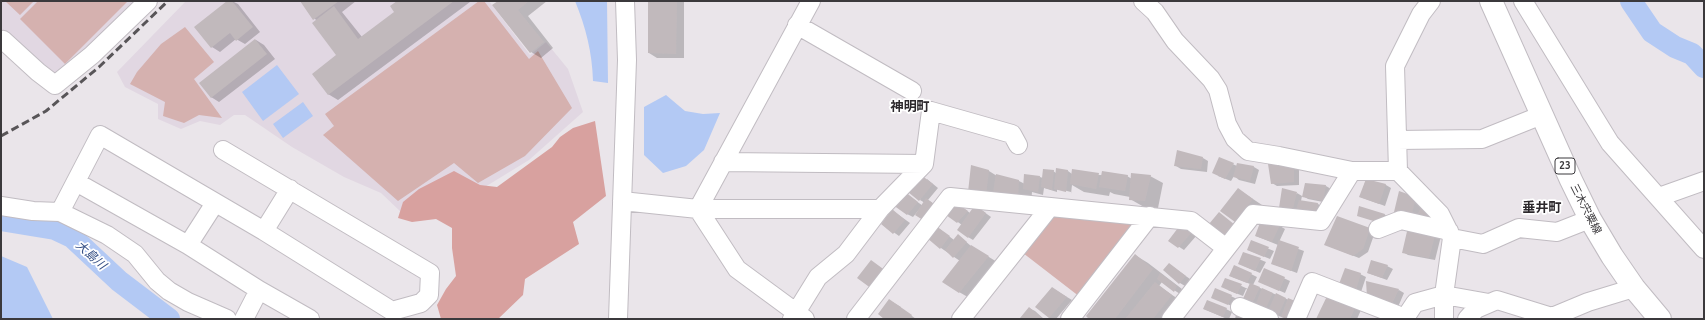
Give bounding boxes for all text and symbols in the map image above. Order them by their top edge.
district label: 神明町 [891,99,929,115]
road number: 23 [1555,158,1575,174]
street label: 三木宍粟線 [1568,182,1604,236]
district label: 垂井町 [1523,200,1561,216]
water label: 大島川 [73,238,109,272]

